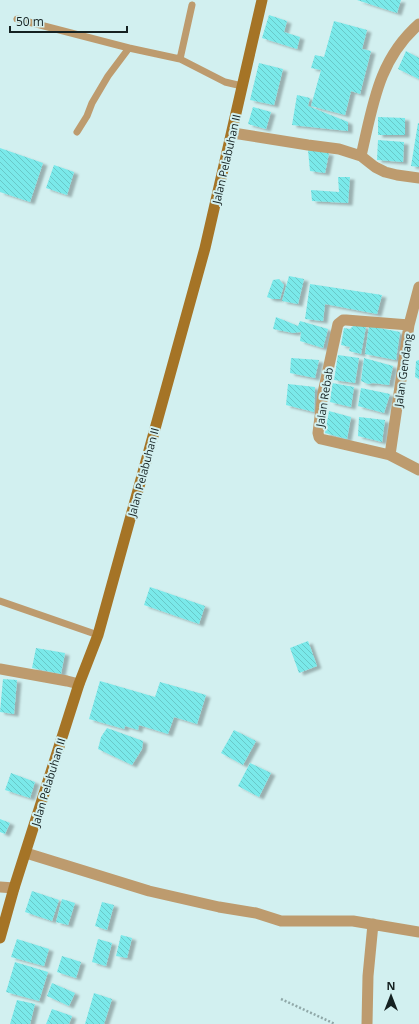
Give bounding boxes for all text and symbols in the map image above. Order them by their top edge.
scale bar [10,8,127,34]
text: 50 m [16,13,44,30]
street label: Jalan Pelabuhan II [208,113,244,206]
street label: Jalan Gendang [390,332,416,409]
street label: Jalan Rebab [312,366,336,429]
street label: Jalan Pelabuhan II [124,426,162,519]
street label: Jalan Pelabuhan II [27,736,69,829]
north arrow [371,976,411,1016]
text: N [387,978,395,993]

